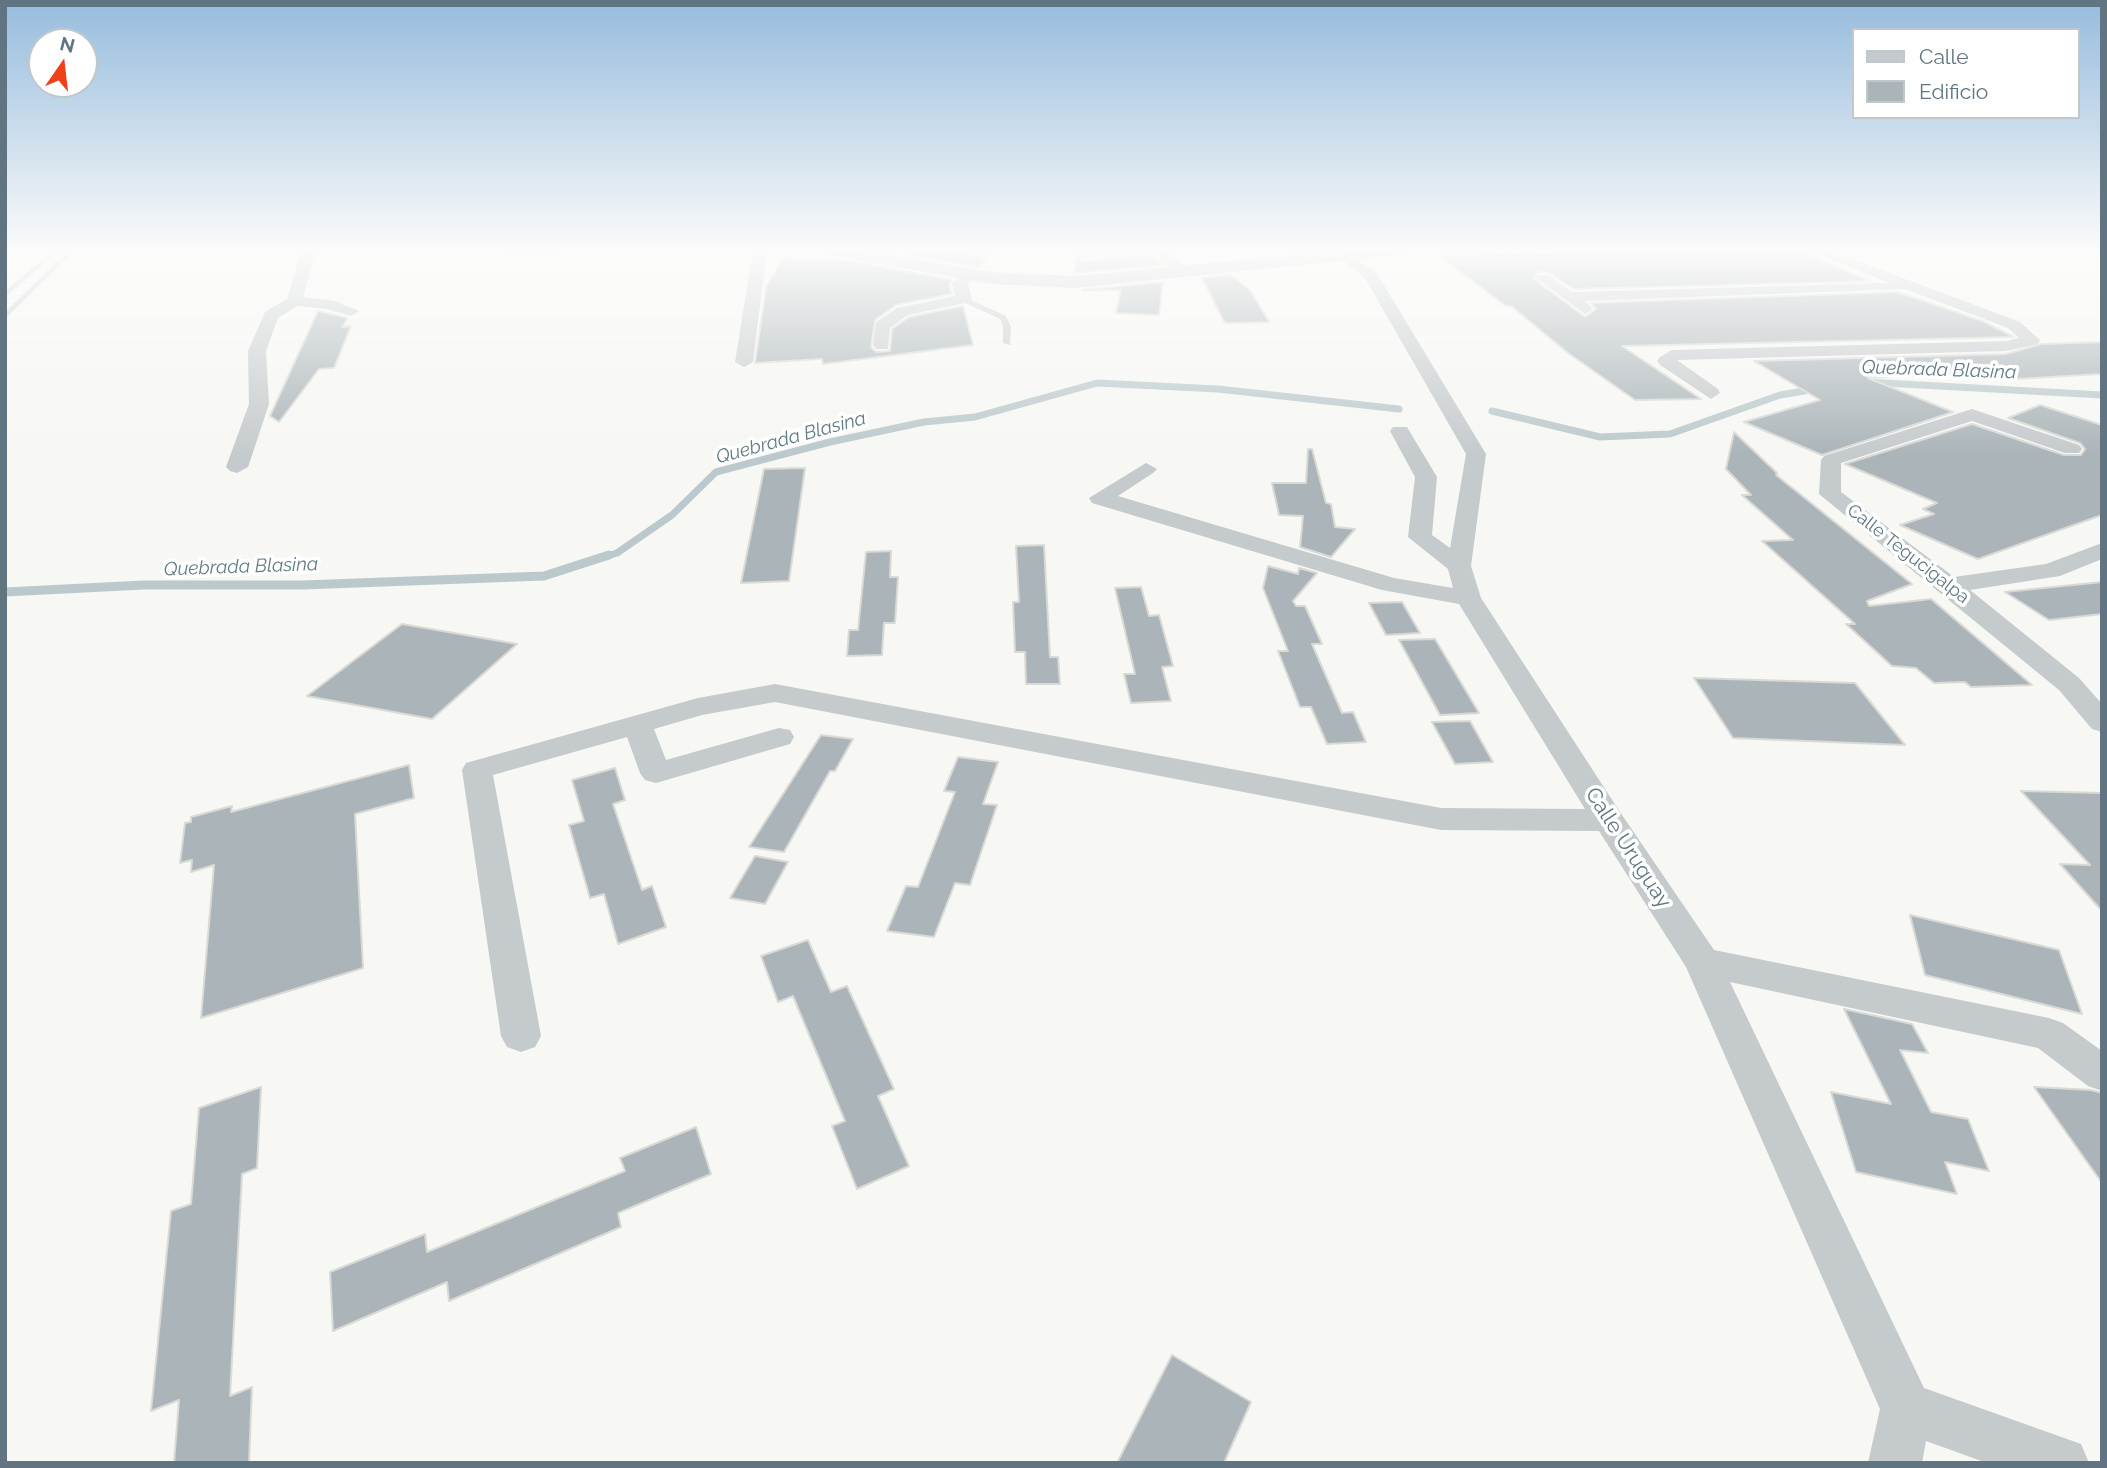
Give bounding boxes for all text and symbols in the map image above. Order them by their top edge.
north arrow [28,28,98,98]
legend [1852,28,2079,119]
text: N [58,32,77,57]
text: Calle [1919,44,1969,69]
text: Edificio [1919,79,1988,104]
water label: Quebrada Blasina [1861,356,2017,384]
water label: Quebrada Blasina [713,407,869,469]
street label: Calle Tegucigalpa [1843,500,1973,608]
water label: Quebrada Blasina [163,553,319,581]
street label: Calle Uruguay [1580,783,1676,913]

